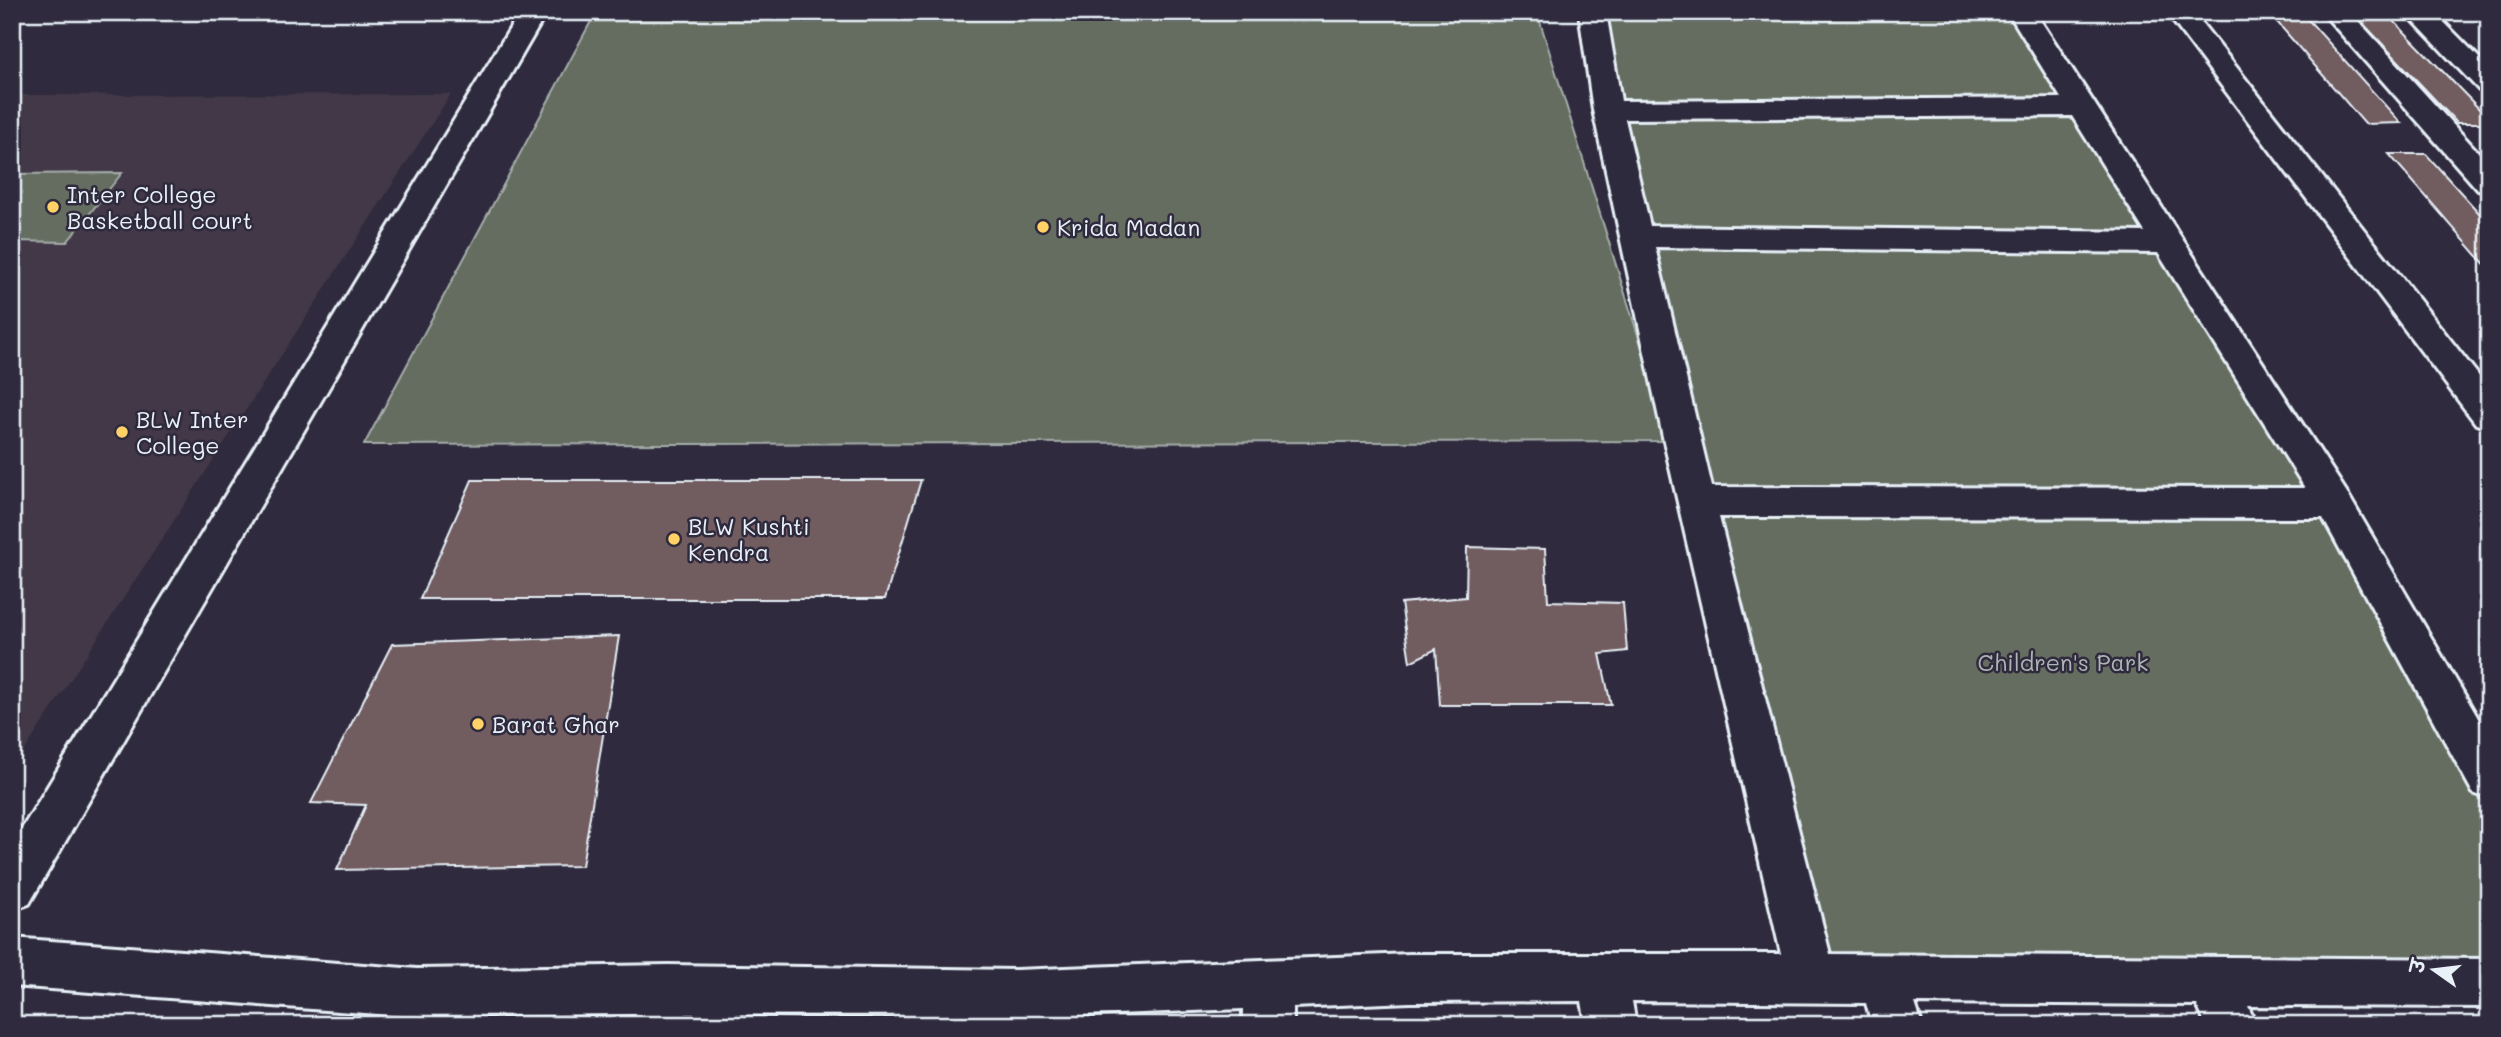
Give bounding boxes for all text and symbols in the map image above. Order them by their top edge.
place label: Inter College Basketball court [67,179,253,235]
marker: Inter College Basketball court [45,199,61,215]
place label: Krida Madan [1057,212,1200,242]
marker: Krida Madan [1035,219,1051,235]
place label: BLW Inter College [136,404,249,460]
marker: BLW Inter College [114,424,130,440]
place label: BLW Kushti Kendra [688,511,810,567]
marker: BLW Kushti Kendra [666,531,682,547]
park label: Children's Park [1977,647,2149,677]
place label: Barat Ghar [492,709,620,739]
marker: Barat Ghar [470,716,486,732]
north arrow [2400,936,2470,1006]
text: उ [2403,954,2431,977]

